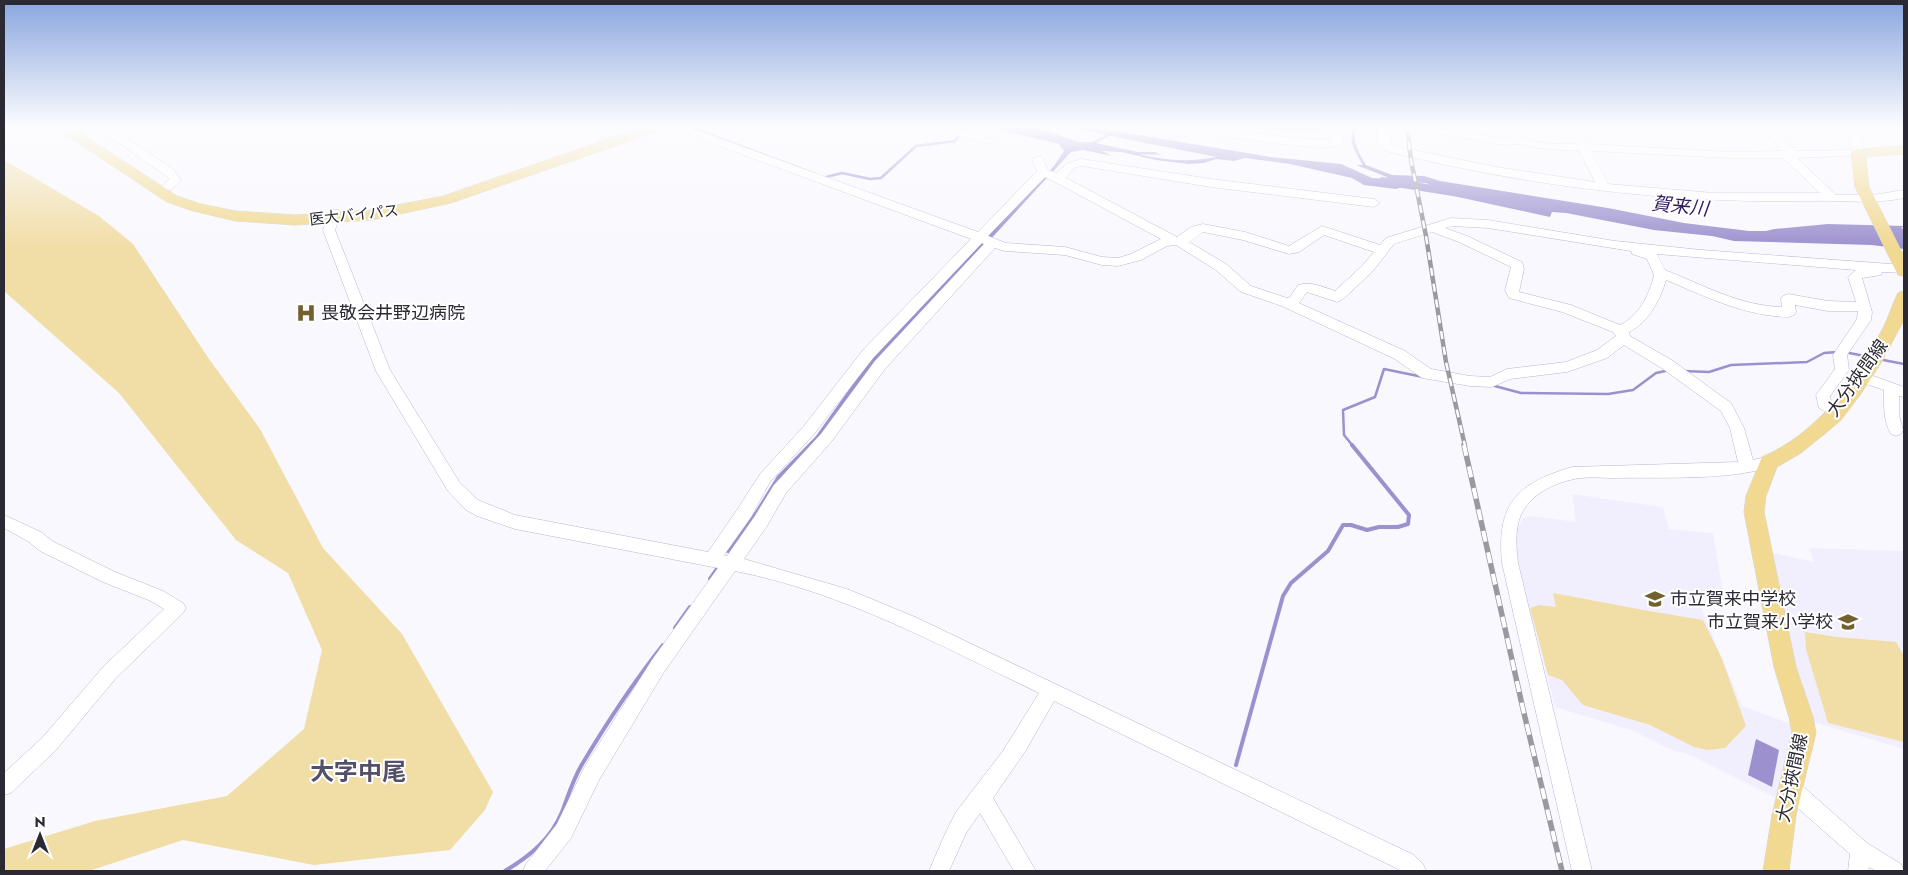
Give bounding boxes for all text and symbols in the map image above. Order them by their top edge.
water label: 賀来川 [1650,190,1712,223]
street label: 医大バイパス [308,199,400,231]
place label: 畏敬会井野辺病院 [321,300,465,326]
hospital icon: 畏敬会井野辺病院 [295,302,317,324]
street label: 大分挾間線 [1820,334,1894,422]
place label: 市立賀来中学校 [1670,586,1796,612]
school or university icon: 市立賀来中学校 [1644,588,1666,610]
place label: 市立賀来小学校 [1707,609,1833,635]
school or university icon: 市立賀来小学校 [1837,611,1859,633]
street label: 大分挾間線 [1770,731,1814,825]
district label: 大字中尾 [310,754,406,789]
north arrow [15,810,65,860]
text: N [34,812,46,832]

